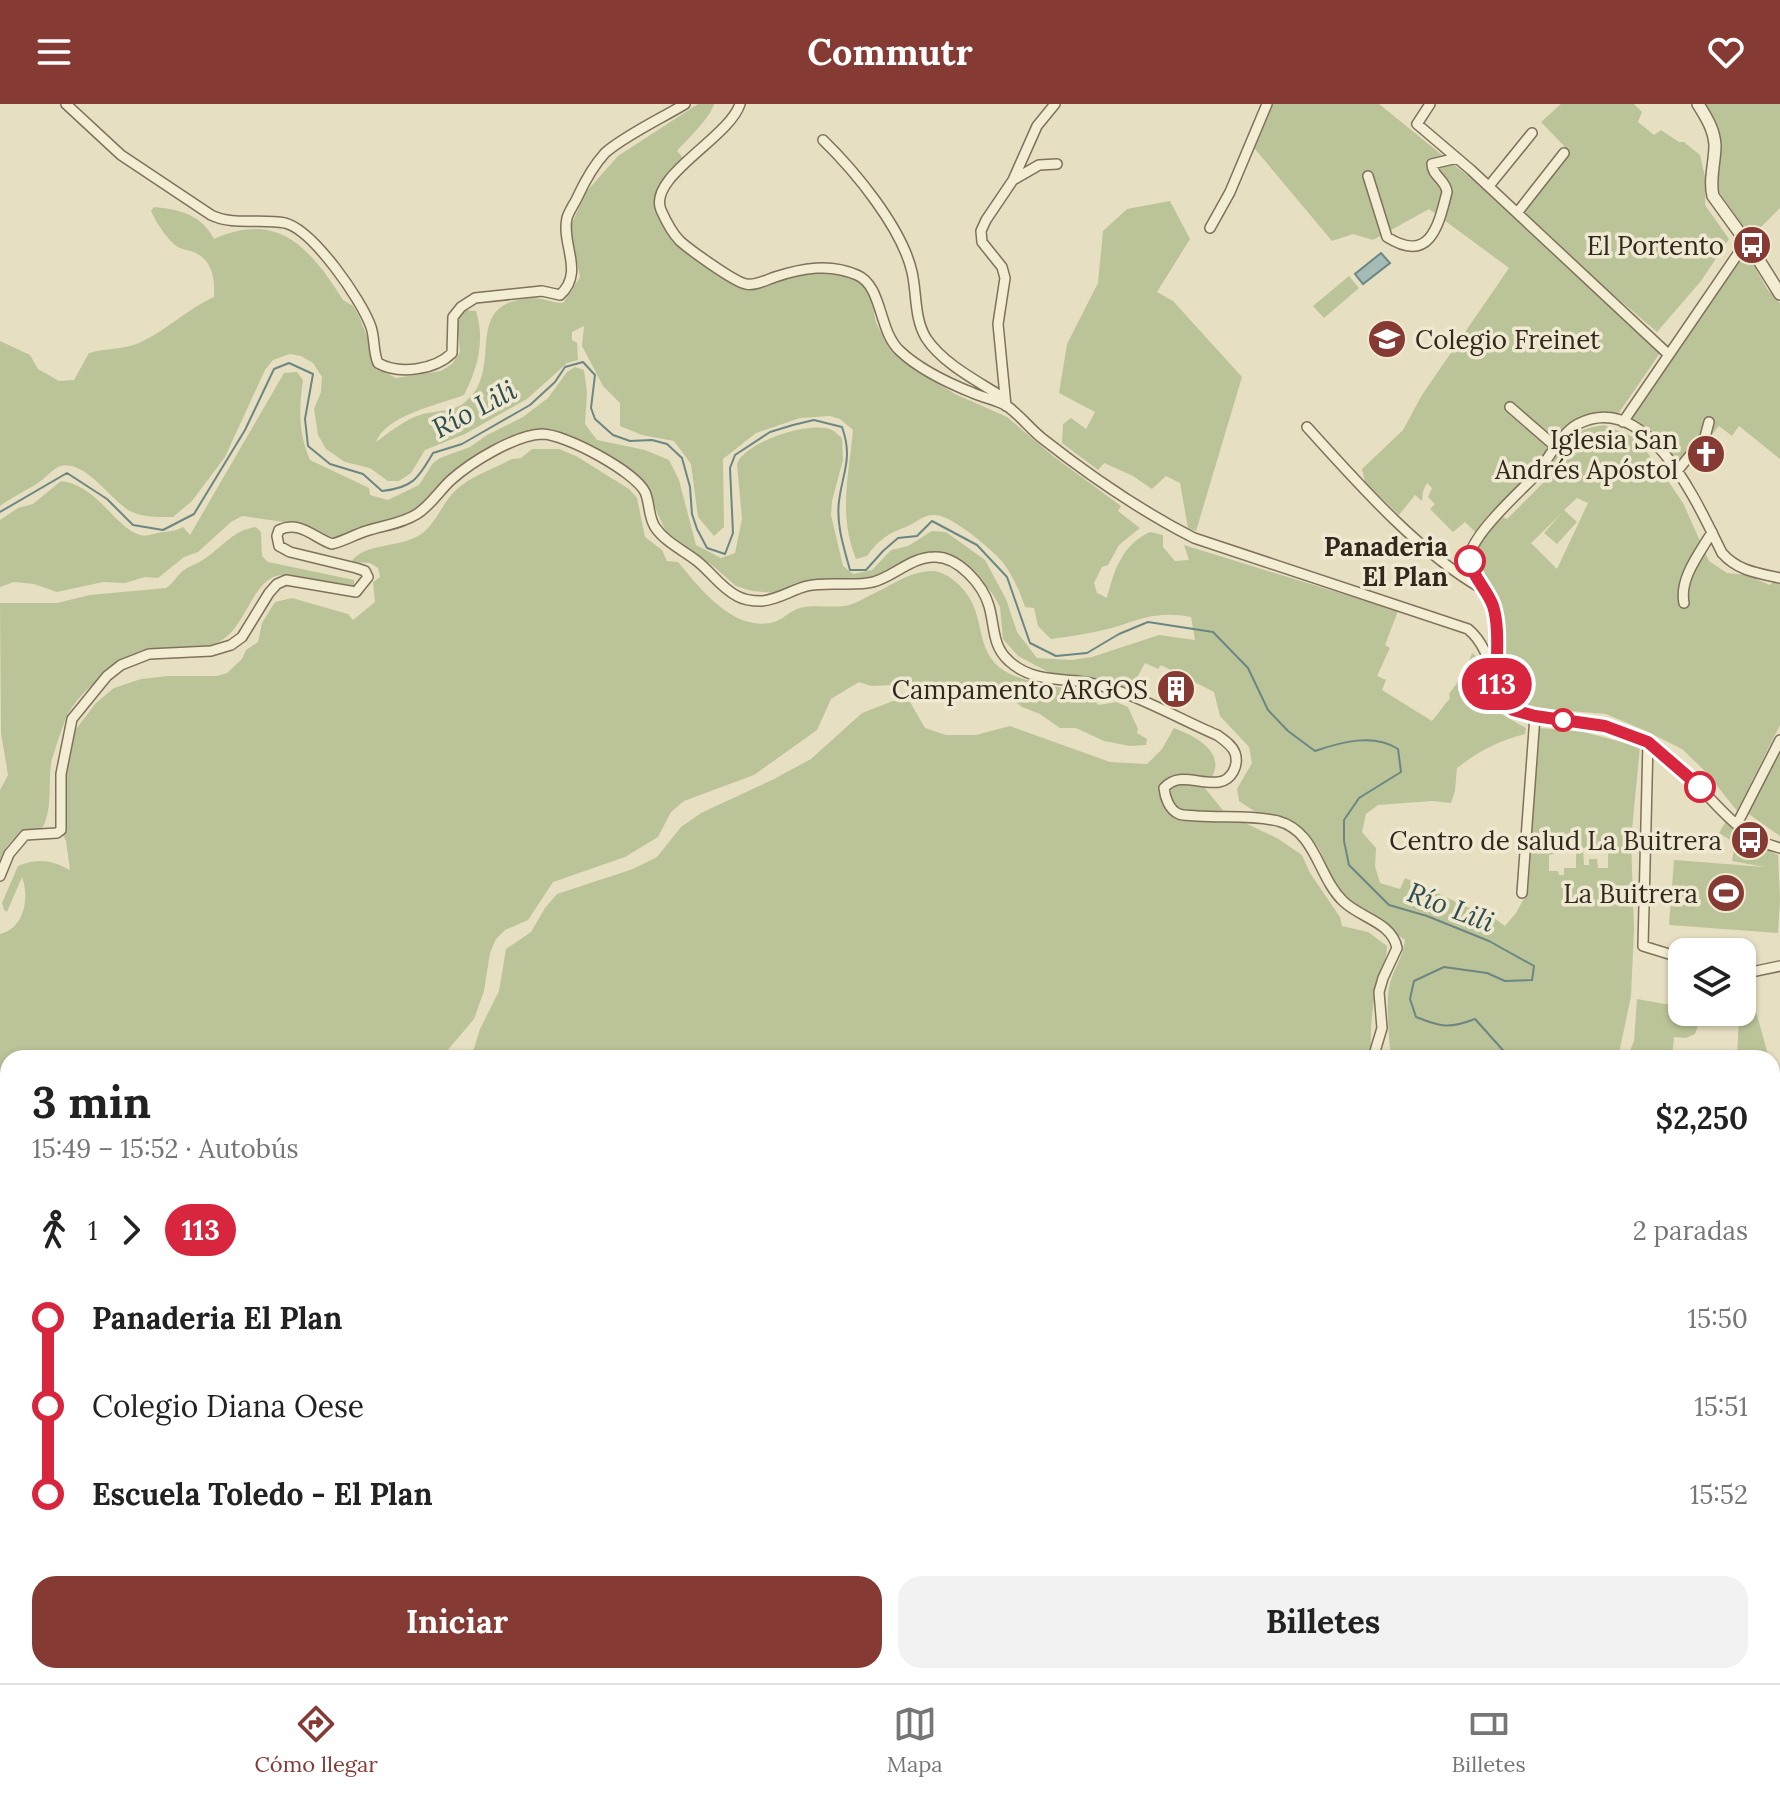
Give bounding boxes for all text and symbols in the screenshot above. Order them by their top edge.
text: Commutr [807,29,973,75]
icon: menu [32,30,76,74]
icon: heart [1704,30,1748,74]
bus stop icon: El Portento [1731,224,1773,266]
place label: El Portento [1587,229,1724,262]
school or university icon: Colegio Freinet [1366,318,1408,360]
place label: Colegio Freinet [1415,323,1600,356]
water label: Río Lili [426,372,522,446]
place label: Iglesia San Andrés Apóstol [1494,423,1678,486]
church icon: Iglesia San Andrés Apóstol [1685,433,1727,475]
place label: Panaderia El Plan [1324,530,1448,593]
marker: Panaderia El Plan [1455,546,1485,576]
line badge: 113 [1451,658,1543,710]
text: 113 [1478,666,1516,702]
building icon: Campamento ARGOS [1155,668,1197,710]
place label: Campamento ARGOS [892,673,1148,706]
unlabelled marker [1552,709,1574,731]
unlabelled marker [1685,772,1715,802]
bus stop icon: Centro de salud La Buitrera [1729,819,1771,861]
place label: Centro de salud La Buitrera [1389,824,1722,857]
sports icon: La Buitrera [1705,872,1747,914]
water label: Río Lili [1402,874,1500,940]
place label: La Buitrera [1563,877,1698,910]
map controls [1668,938,1756,1026]
button: layers [1668,938,1756,1026]
text: 3 min [32,1074,151,1130]
text: $2,250 [1656,1099,1748,1137]
text: 15:49 – 15:52 · Autobús [32,1132,298,1165]
icon: walk [32,1208,76,1252]
icon: forward [109,1208,153,1252]
text: 113 [181,1212,220,1248]
text: 1 [88,1214,97,1247]
text: 2 paradas [1633,1214,1748,1247]
text: Panaderia El Plan [92,1299,342,1337]
text: 15:50 [1688,1302,1748,1335]
text: Colegio Diana Oese [92,1387,364,1425]
text: 15:51 [1694,1390,1748,1423]
text: Escuela Toledo - El Plan [92,1475,433,1513]
text: 15:52 [1690,1478,1748,1511]
button: Iniciar [32,1576,882,1668]
button: Billetes [898,1576,1748,1668]
tab: Cómo llegar [254,1702,378,1778]
tab: Mapa [887,1702,943,1778]
tab: Billetes [1452,1702,1526,1778]

